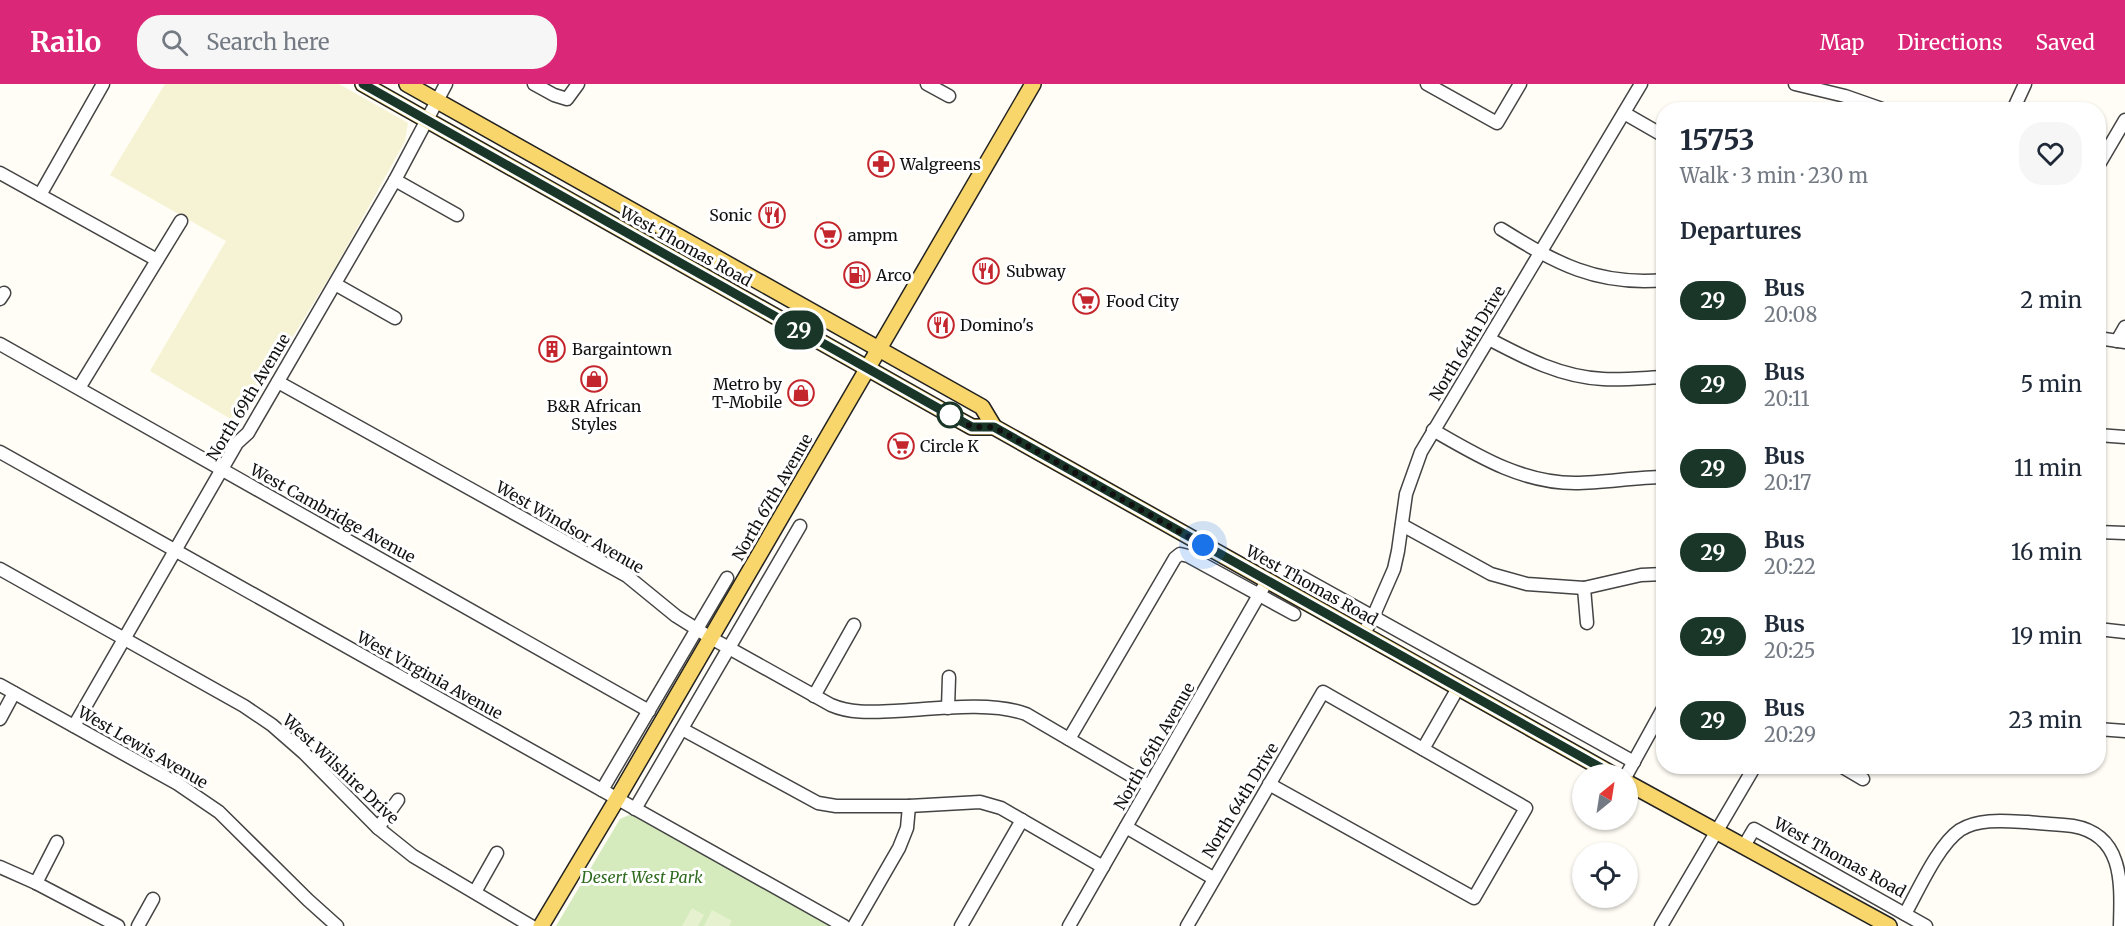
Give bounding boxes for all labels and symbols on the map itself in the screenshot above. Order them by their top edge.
pharmacy icon: Walgreens [866,149,896,179]
place label: Walgreens [899,154,981,174]
restaurant icon: Sonic [757,200,787,230]
street label: West Thomas Road [616,201,756,291]
place label: Sonic [709,205,752,225]
supermarket icon: ampm [813,220,843,250]
place label: ampm [848,225,898,245]
restaurant icon: Subway [971,256,1001,286]
fuel station icon: Arco [842,260,872,290]
place label: Subway [1006,261,1066,281]
place label: Arco [875,265,911,285]
street label: North 64th Drive [1425,282,1509,404]
supermarket icon: Food City [1071,286,1101,316]
place label: Food City [1106,291,1180,311]
line badge: 29 [772,310,826,350]
restaurant icon: Domino's [926,310,956,340]
place label: Domino's [960,315,1034,335]
street label: North 69th Avenue [202,330,294,464]
building icon: Bargaintown [537,334,567,364]
place label: Bargaintown [572,339,672,359]
shop icon: B&R African Styles [579,364,609,394]
place label: Metro by T-Mobile [712,374,783,412]
shop icon: Metro by T-Mobile [786,378,816,408]
place label: B&R African Styles [547,396,642,434]
unlabelled marker [937,402,963,428]
street label: North 67th Avenue [728,430,816,564]
supermarket icon: Circle K [886,431,916,461]
place label: Circle K [920,436,979,456]
street label: West Cambridge Avenue [246,459,419,567]
street label: West Windsor Avenue [492,476,647,577]
your location [1188,530,1218,560]
street label: West Thomas Road [1242,540,1382,630]
street label: West Virginia Avenue [353,626,506,723]
street label: North 65th Avenue [1109,679,1199,813]
street label: West Lewis Avenue [74,701,212,792]
street label: West Wilshire Drive [278,709,403,828]
street label: North 64th Drive [1198,739,1282,861]
north arrow [1572,764,1638,830]
street label: West Thomas Road [1770,812,1910,902]
park label: Desert West Park [580,867,703,887]

